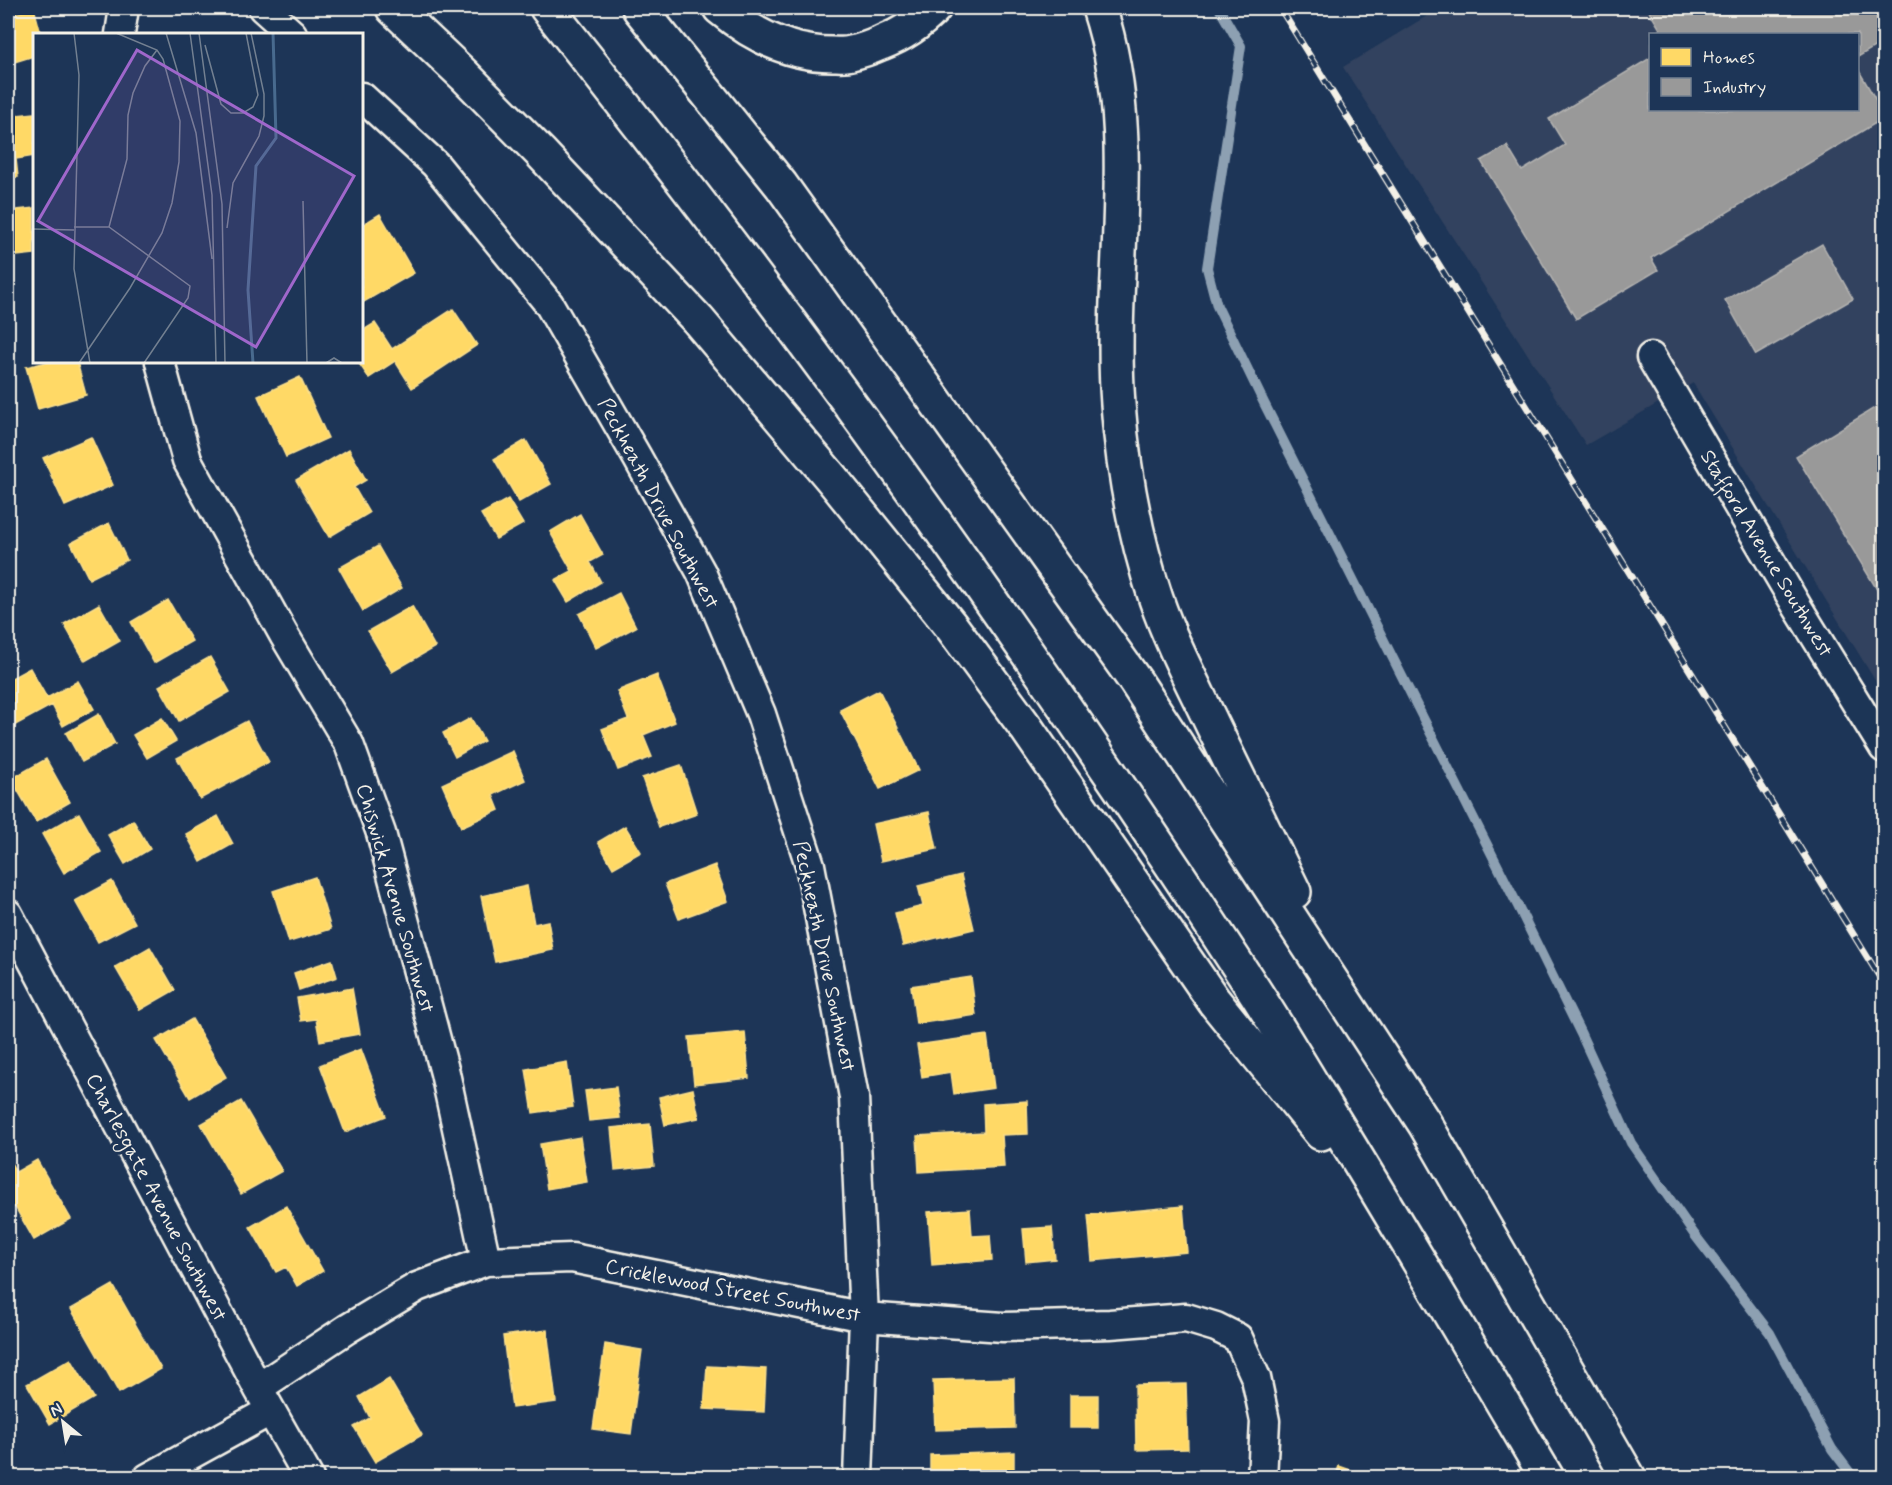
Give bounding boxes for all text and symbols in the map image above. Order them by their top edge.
inset map [33,33,363,363]
legend [1649,33,1859,111]
text: Homes [1703,46,1755,70]
text: Industry [1703,76,1766,100]
street label: Peckheath Drive Southwest [591,393,726,614]
street label: Stafford Avenue Southwest [1691,445,1839,664]
street label: Chiswick Avenue Southwest [349,780,441,1017]
street label: Peckheath Drive Southwest [786,838,862,1075]
street label: Charlesgate Avenue Southwest [78,1069,234,1327]
street label: Cricklewood Street Southwest [603,1252,863,1330]
north arrow [33,1392,93,1452]
text: N [46,1399,66,1422]

